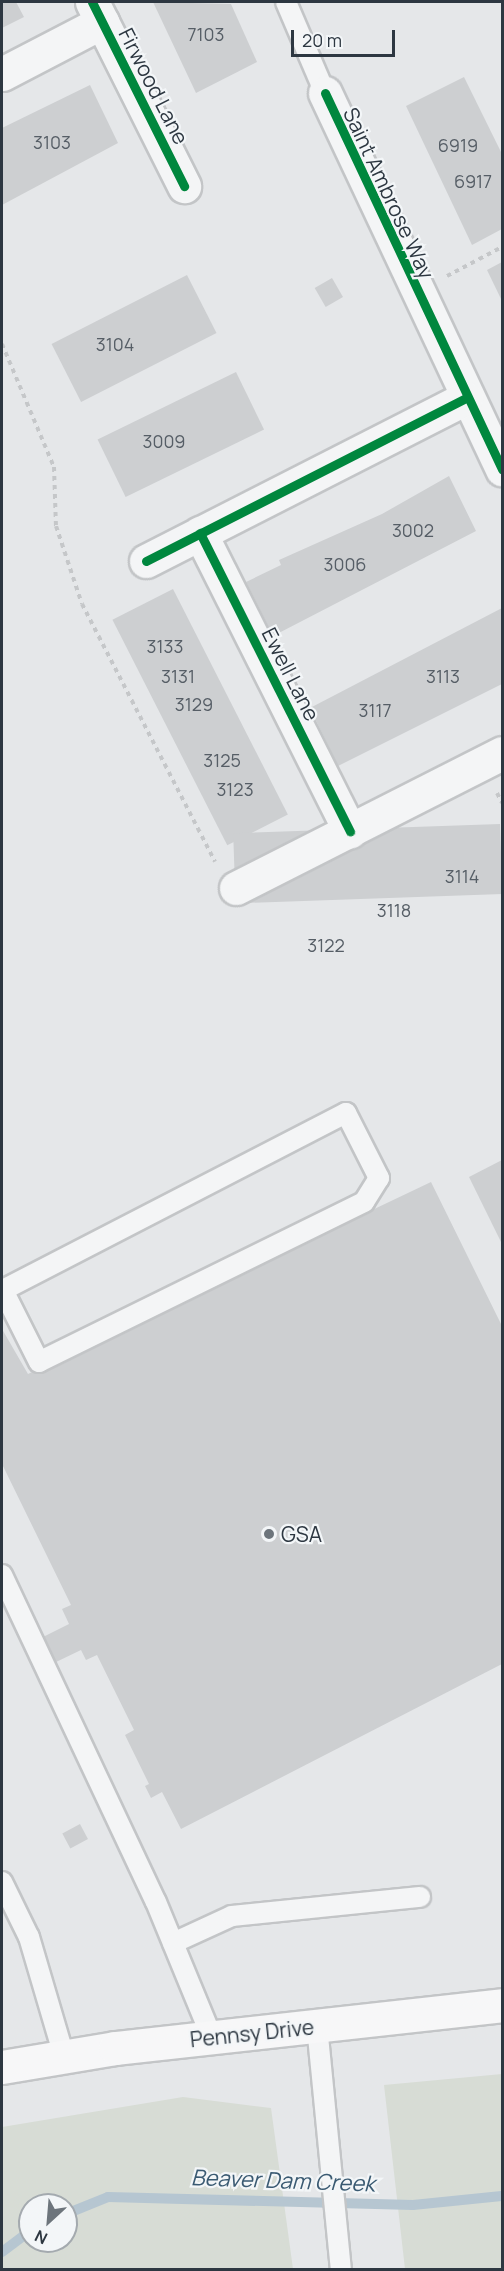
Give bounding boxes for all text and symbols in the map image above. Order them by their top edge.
scale bar [294,18,398,56]
house number: 7103 [188,23,224,45]
street label: Firwood Lane [114,24,194,148]
text: 20 m [302,28,342,52]
street label: Saint Ambrose Way [338,103,440,283]
house number: 3103 [33,131,71,153]
house number: 6919 [438,134,478,156]
house number: 6917 [454,170,492,192]
house number: 3104 [96,333,134,355]
house number: 3009 [142,430,186,452]
house number: 3002 [392,519,434,541]
house number: 3006 [323,553,367,575]
street label: Ewell Lane [257,623,325,725]
house number: 3133 [147,635,183,657]
house number: 3131 [161,665,195,687]
house number: 3113 [426,665,460,687]
house number: 3129 [175,693,213,715]
house number: 3117 [358,699,392,721]
house number: 3125 [203,749,241,771]
house number: 3123 [216,778,254,800]
house number: 3114 [445,865,479,887]
house number: 3118 [377,899,411,921]
house number: 3122 [307,934,345,956]
place label: GSA [281,1521,322,1547]
marker: GSA [262,1527,276,1541]
street label: Pennsy Drive [189,2014,315,2052]
water label: Beaver Dam Creek [191,2165,375,2197]
north arrow [18,2193,78,2253]
text: N [31,2225,51,2250]

